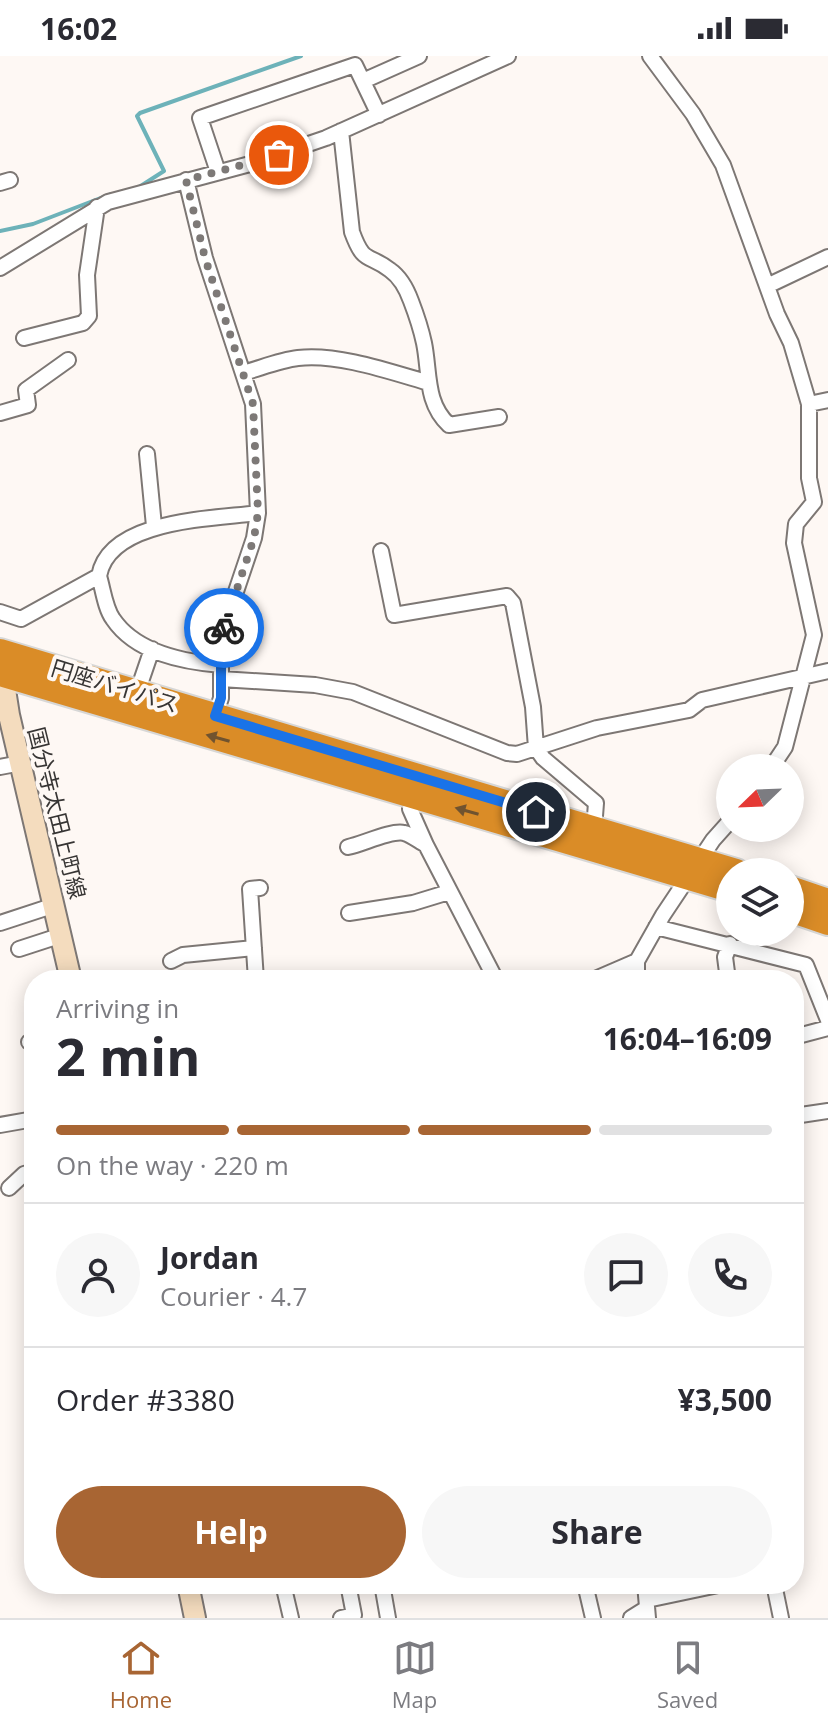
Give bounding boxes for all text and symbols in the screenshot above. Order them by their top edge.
text: 16:02 [40,8,117,49]
pin [245,121,313,189]
icon: bag [257,133,301,177]
courier [184,588,264,668]
icon: bike [202,606,246,650]
street label: 円座バイパス [48,651,183,719]
street label: 国分寺太田上町線 [22,724,94,902]
one-way arrow [205,731,229,744]
north arrow [716,754,804,842]
map controls [716,754,804,946]
pin [502,778,570,846]
icon: home [514,790,558,834]
one-way arrow [455,804,479,817]
button: layers [716,858,804,946]
text: Arriving in [56,990,179,1026]
text: 16:04–16:09 [603,1018,772,1059]
text: 2 min [56,1020,200,1091]
text: On the way · 220 m [56,1147,289,1183]
button: person [56,1233,140,1317]
button: chat [584,1233,668,1317]
button: phone [688,1233,772,1317]
text: Jordan [160,1237,259,1278]
text: Courier · 4.7 [160,1278,307,1314]
text: Order #3380 [56,1379,235,1420]
text: ¥3,500 [678,1379,772,1420]
button: Help [56,1486,406,1578]
button: Share [422,1486,772,1578]
tab: Home [110,1636,172,1714]
tab: Map [392,1636,437,1714]
tab: Saved [657,1636,718,1714]

